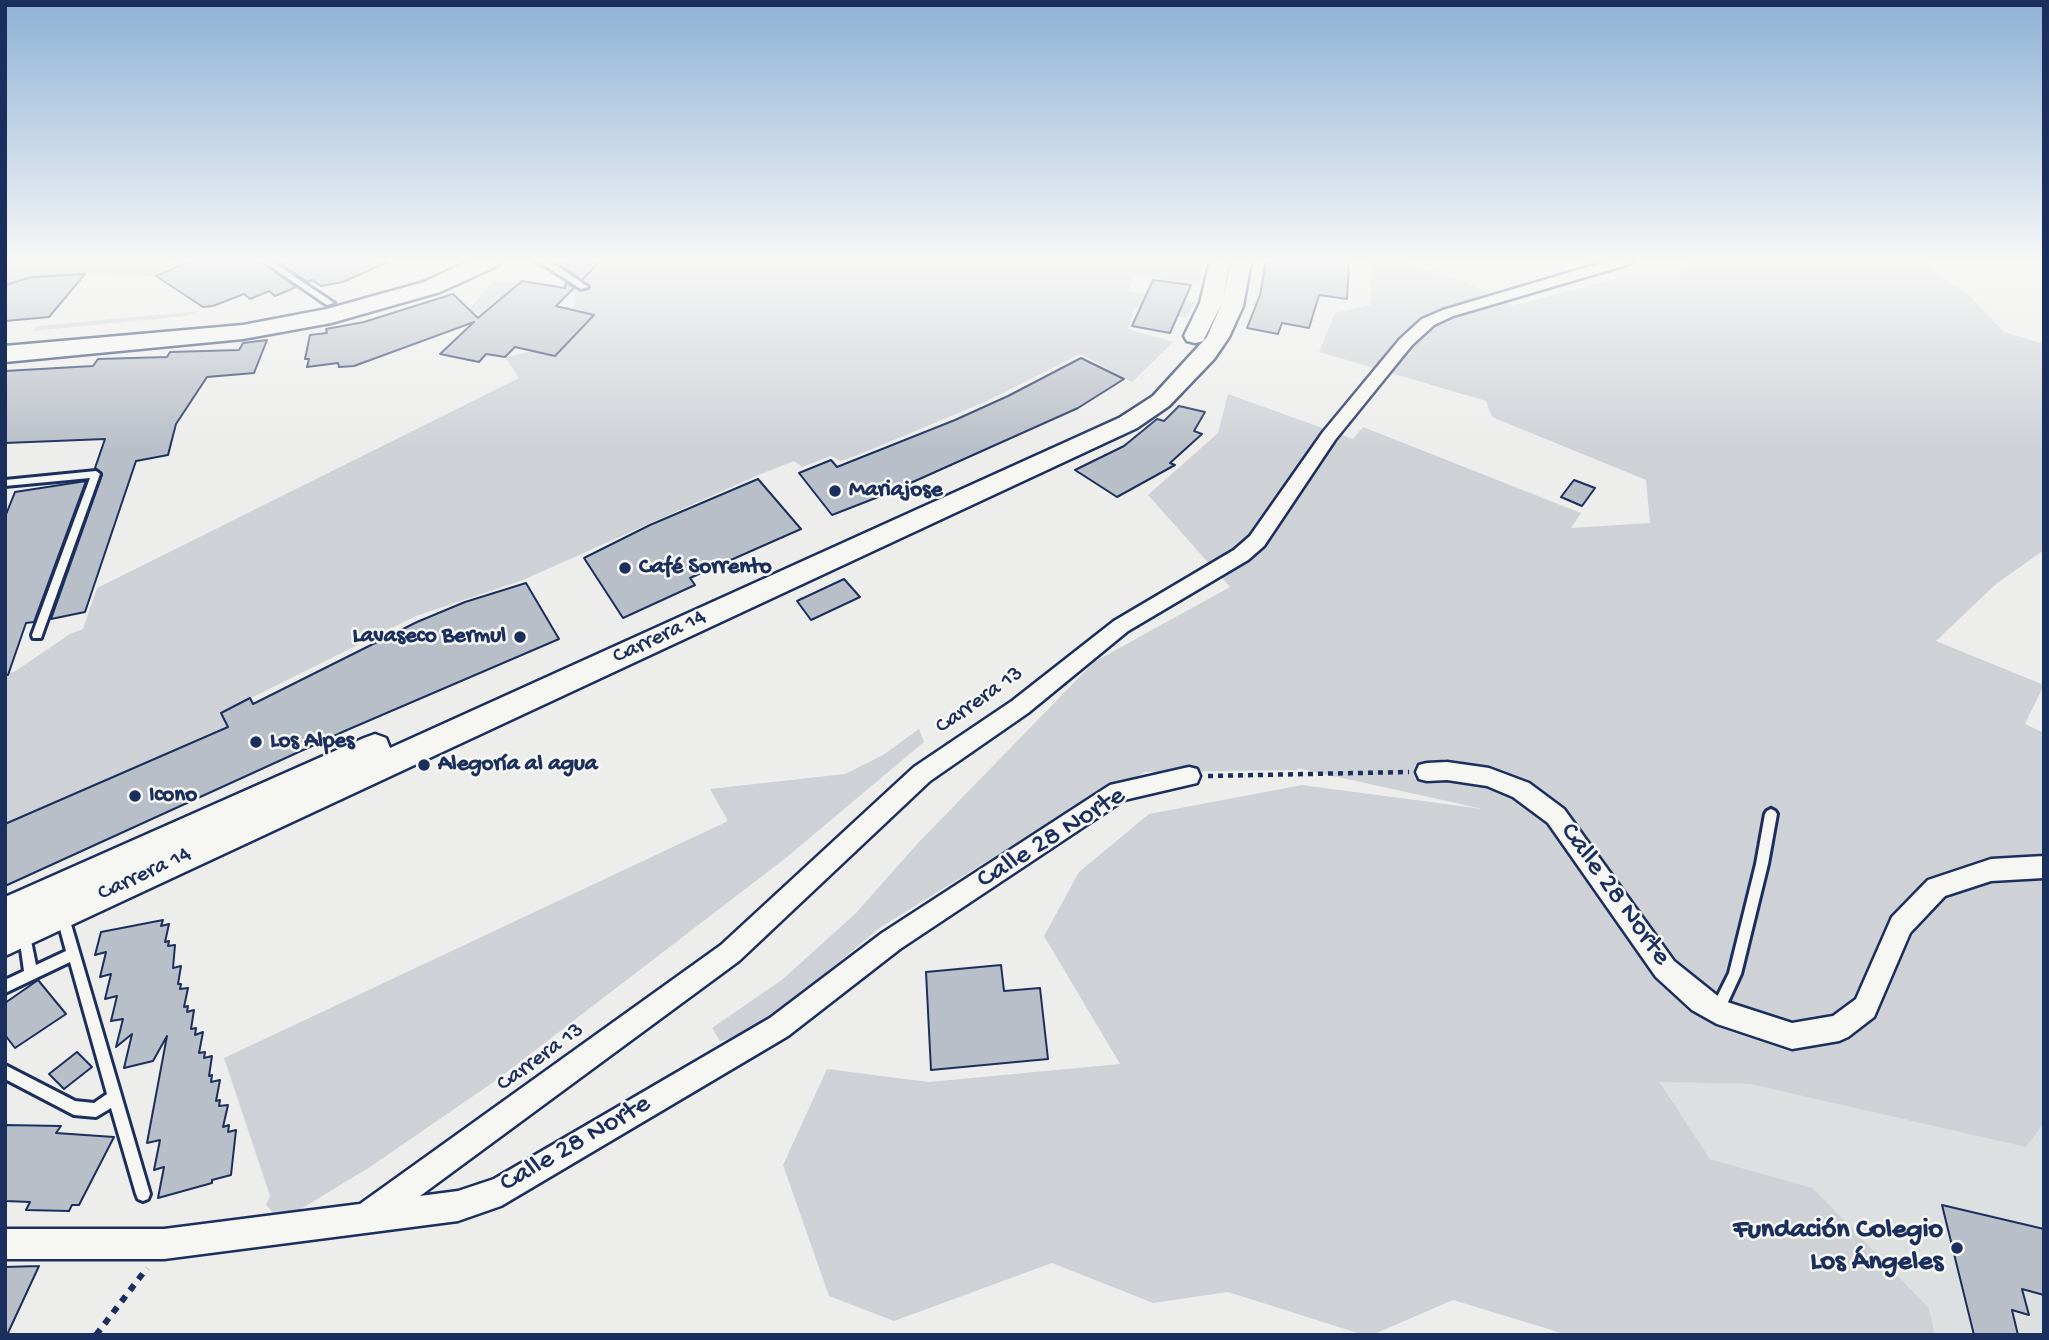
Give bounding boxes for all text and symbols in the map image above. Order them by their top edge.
place label: Mariajose [849,477,943,505]
marker: Mariajose [827,483,843,499]
place label: Café Sorrento [639,554,772,582]
marker: Café Sorrento [617,560,633,576]
street label: Carrera 14 [609,604,711,672]
place label: Lavaseco Bermul [352,623,506,651]
marker: Lavaseco Bermul [512,629,528,645]
street label: Carrera 13 [931,661,1029,741]
place label: Los Alpes [270,728,355,756]
marker: Los Alpes [248,734,264,750]
place label: Alegoría al agua [438,751,598,779]
marker: Alegoría al agua [416,757,432,773]
street label: Calle 28 Norte [972,780,1132,898]
place label: Icono [149,782,197,810]
marker: Icono [127,788,143,804]
street label: Calle 28 Norte [1551,817,1677,973]
street label: Carrera 14 [94,841,196,909]
street label: Carrera 13 [492,1017,590,1099]
street label: Calle 28 Norte [495,1088,657,1202]
place label: Fundación Colegio Los Ángeles [1733,1215,1943,1281]
marker: Fundación Colegio Los Ángeles [1949,1240,1965,1256]

